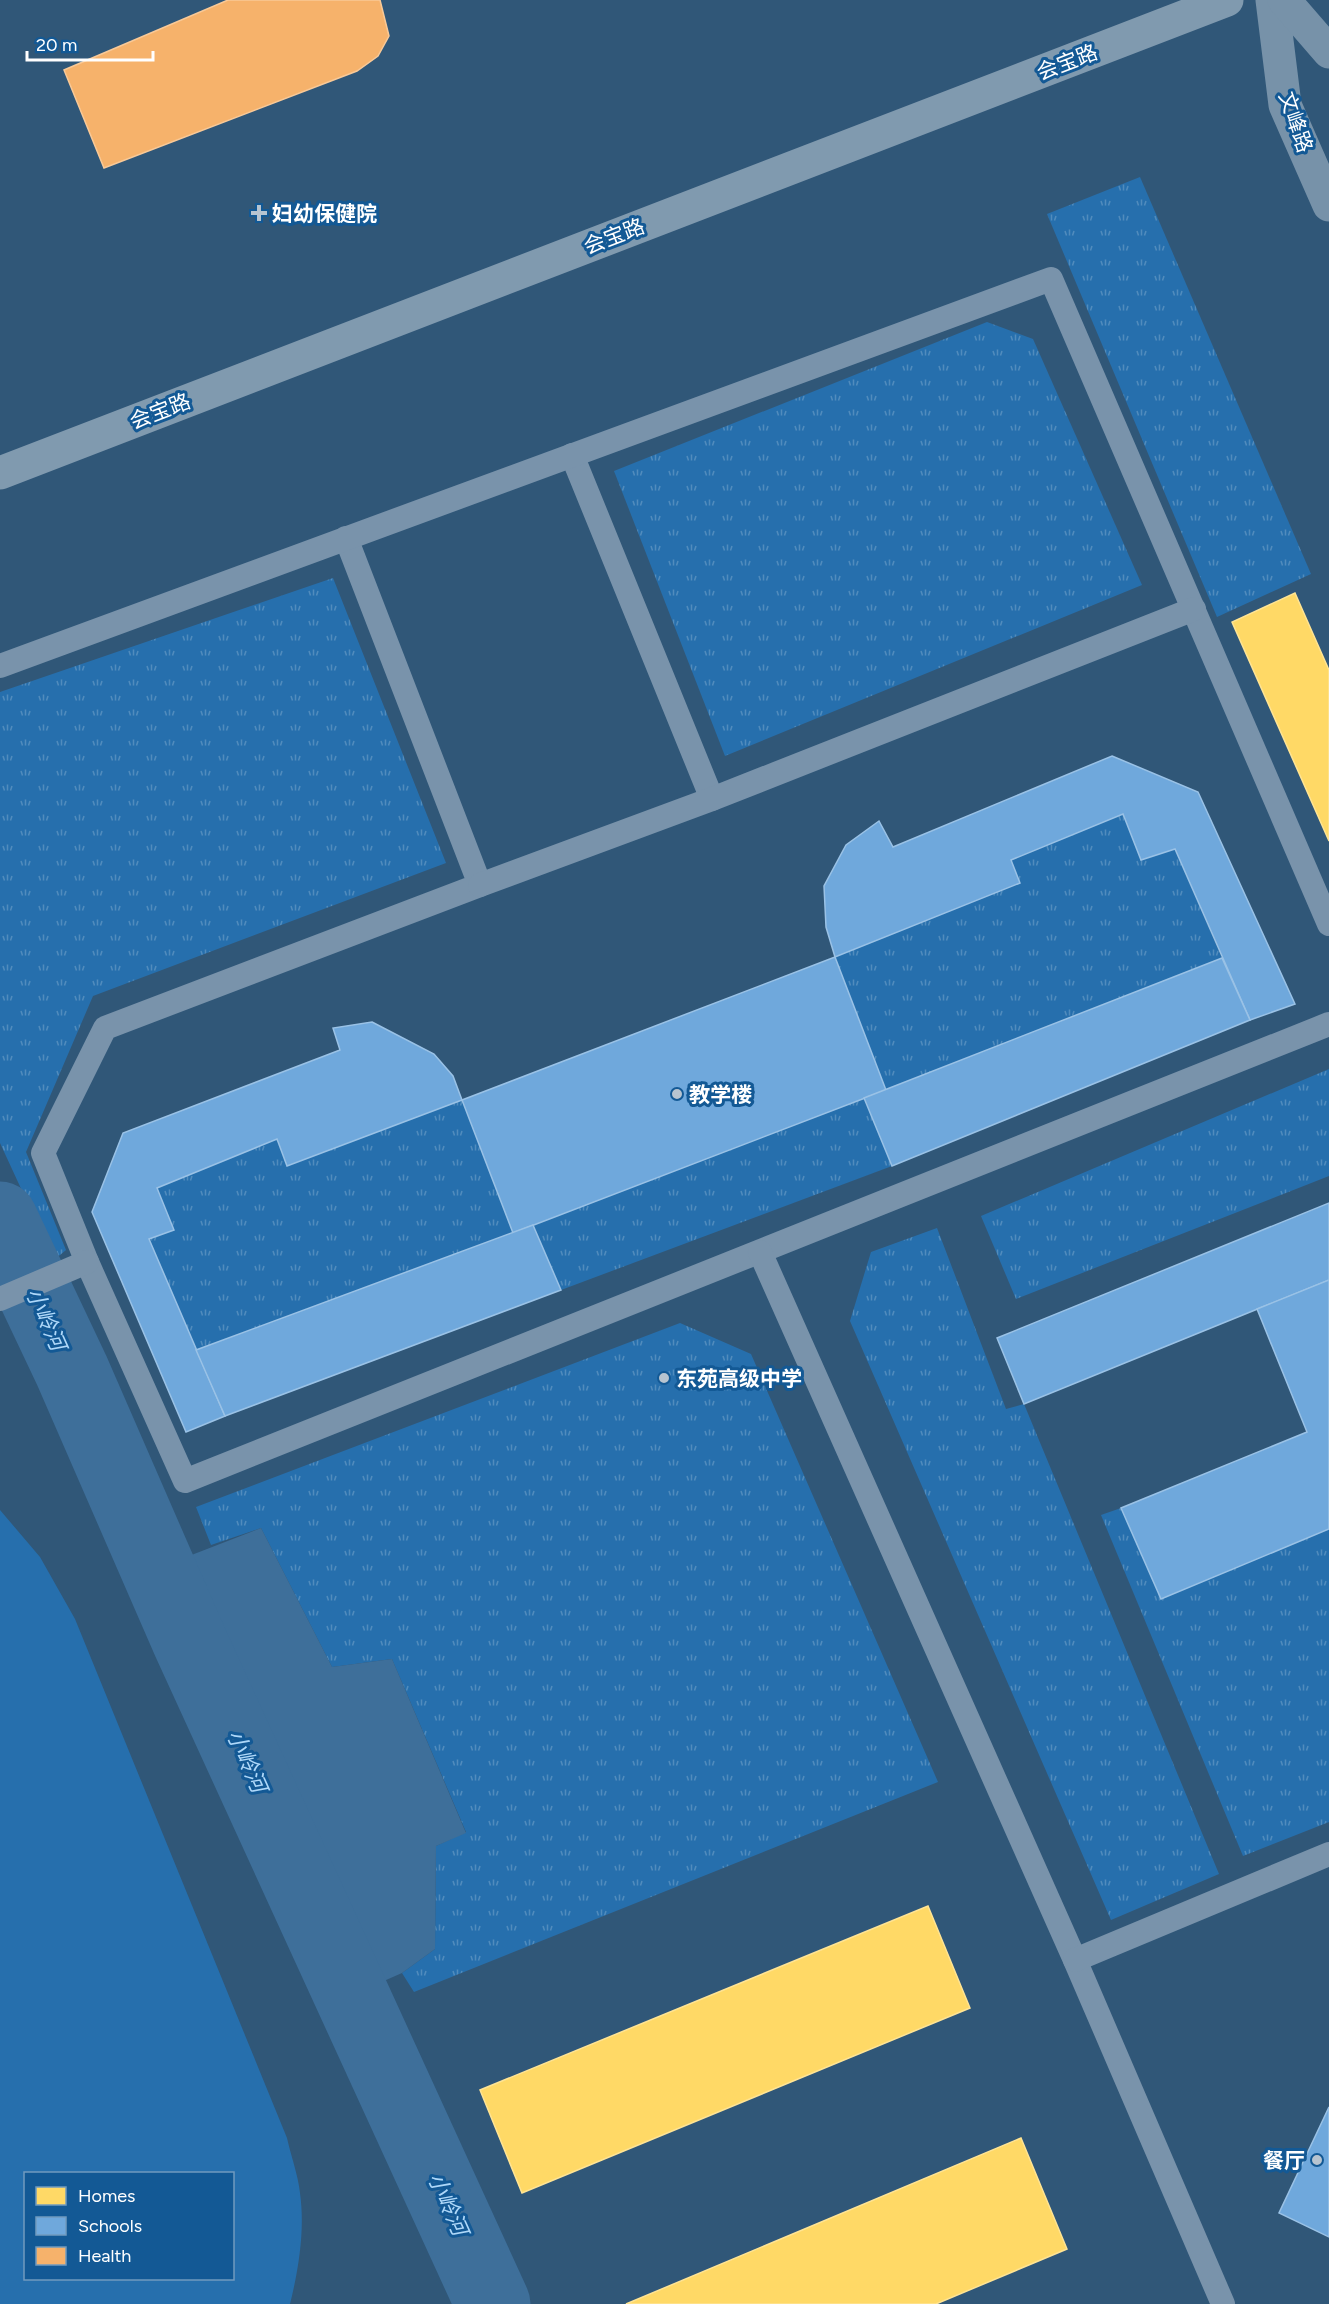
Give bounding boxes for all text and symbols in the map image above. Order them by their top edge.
scale bar [27,24,153,62]
text: 20 m [36,34,77,56]
street label: 会宝路 [1033,39,1101,85]
street label: 文峰路 [1274,88,1318,156]
place label: 妇幼保健院 [272,201,377,226]
marker: 妇幼保健院 [250,204,268,222]
street label: 会宝路 [580,213,648,259]
street label: 会宝路 [126,388,194,434]
place label: 教学楼 [689,1082,752,1107]
marker: 教学楼 [670,1087,684,1101]
water label: 小岭河 [20,1283,73,1358]
place label: 东苑高级中学 [676,1366,802,1391]
marker: 东苑高级中学 [657,1371,671,1385]
water label: 小岭河 [221,1725,274,1800]
place label: 餐厅 [1263,2148,1305,2173]
marker: 餐厅 [1310,2153,1324,2167]
water label: 小岭河 [422,2168,475,2243]
legend [24,2172,234,2280]
text: Homes [78,2185,136,2207]
text: Schools [78,2215,142,2237]
text: Health [78,2245,131,2267]

